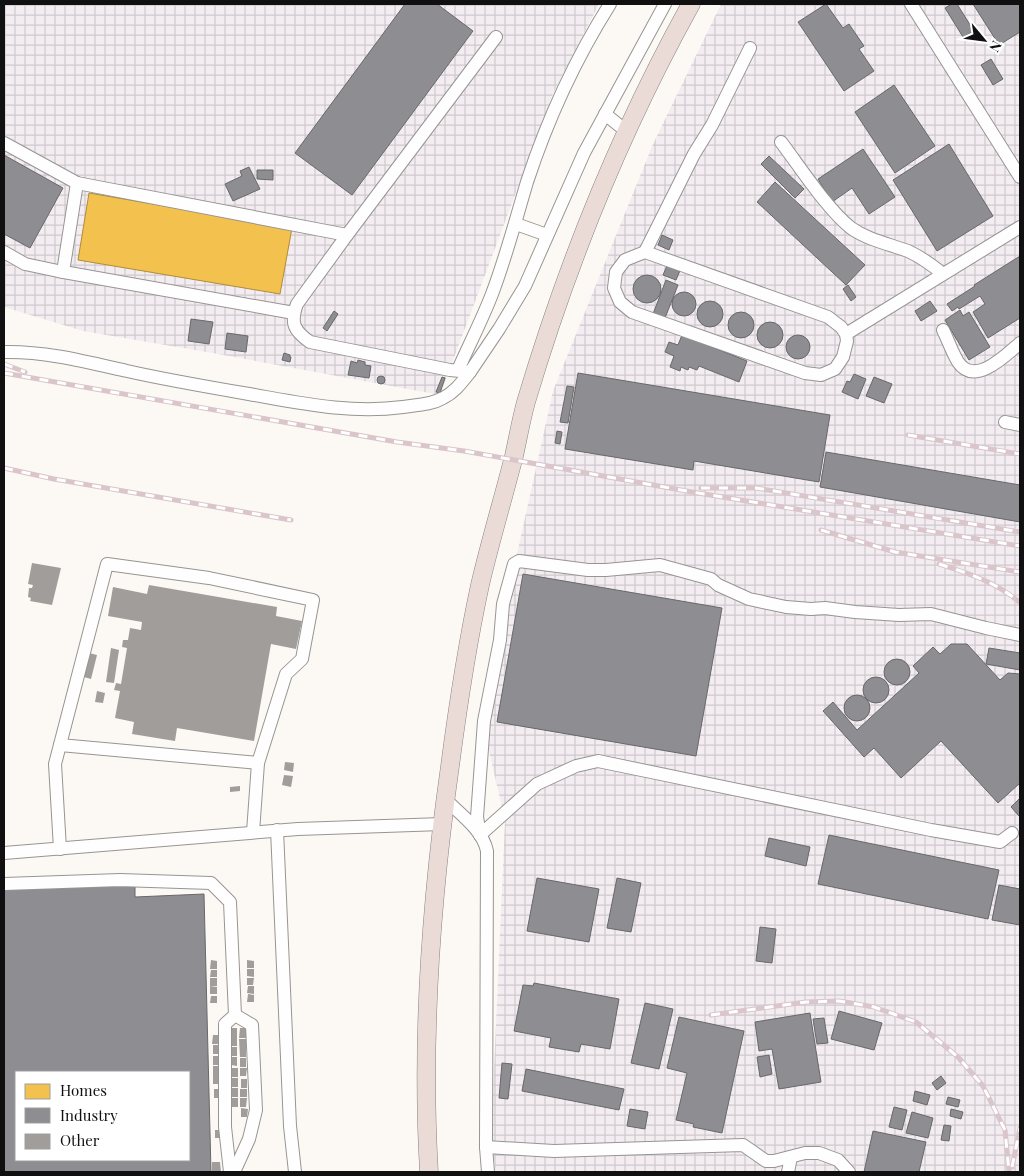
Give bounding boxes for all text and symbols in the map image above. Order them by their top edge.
north arrow [959,15,1009,65]
text: N [985,38,1007,56]
legend [15,1071,190,1161]
text: Homes [60,1080,107,1100]
text: Industry [60,1105,118,1125]
text: Other [60,1130,100,1150]

